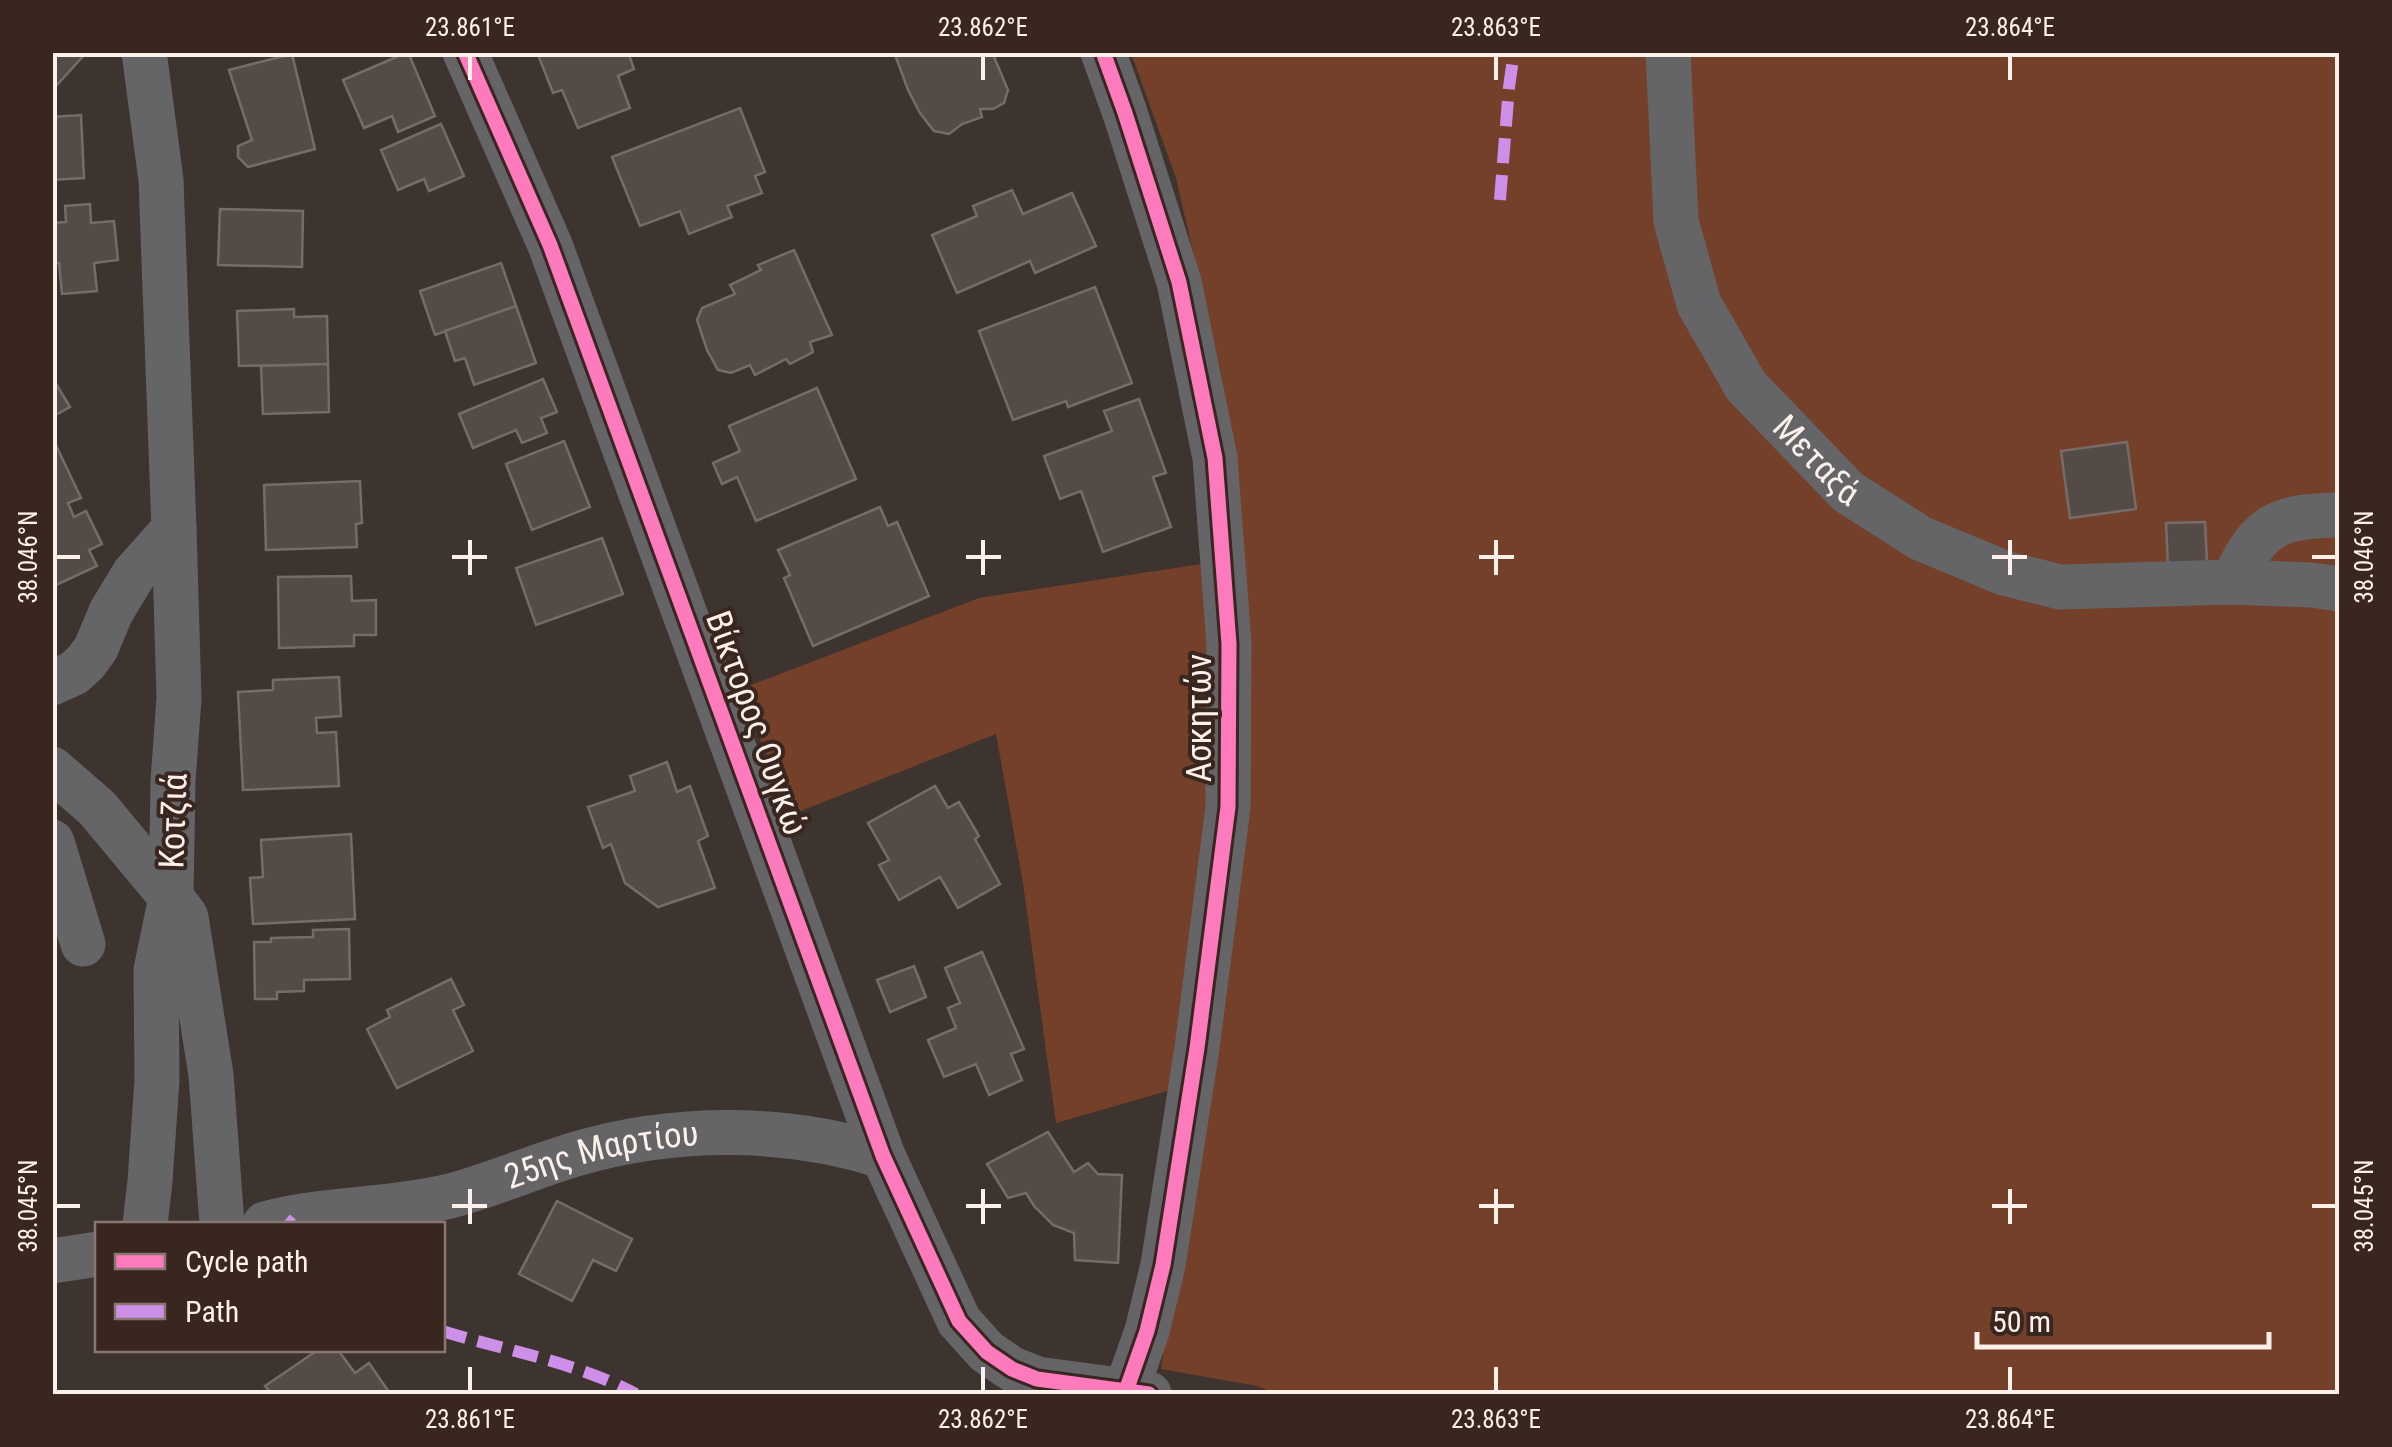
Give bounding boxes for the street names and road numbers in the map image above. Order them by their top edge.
street label: Μεταξά [1764,407,1866,515]
street label: Βίκτορος Ουγκώ [697,606,816,841]
street label: Ασκητών [1179,654,1220,782]
street label: Κοτζιά [151,773,196,869]
street label: 25ης Μαρτίου [499,1113,700,1198]

